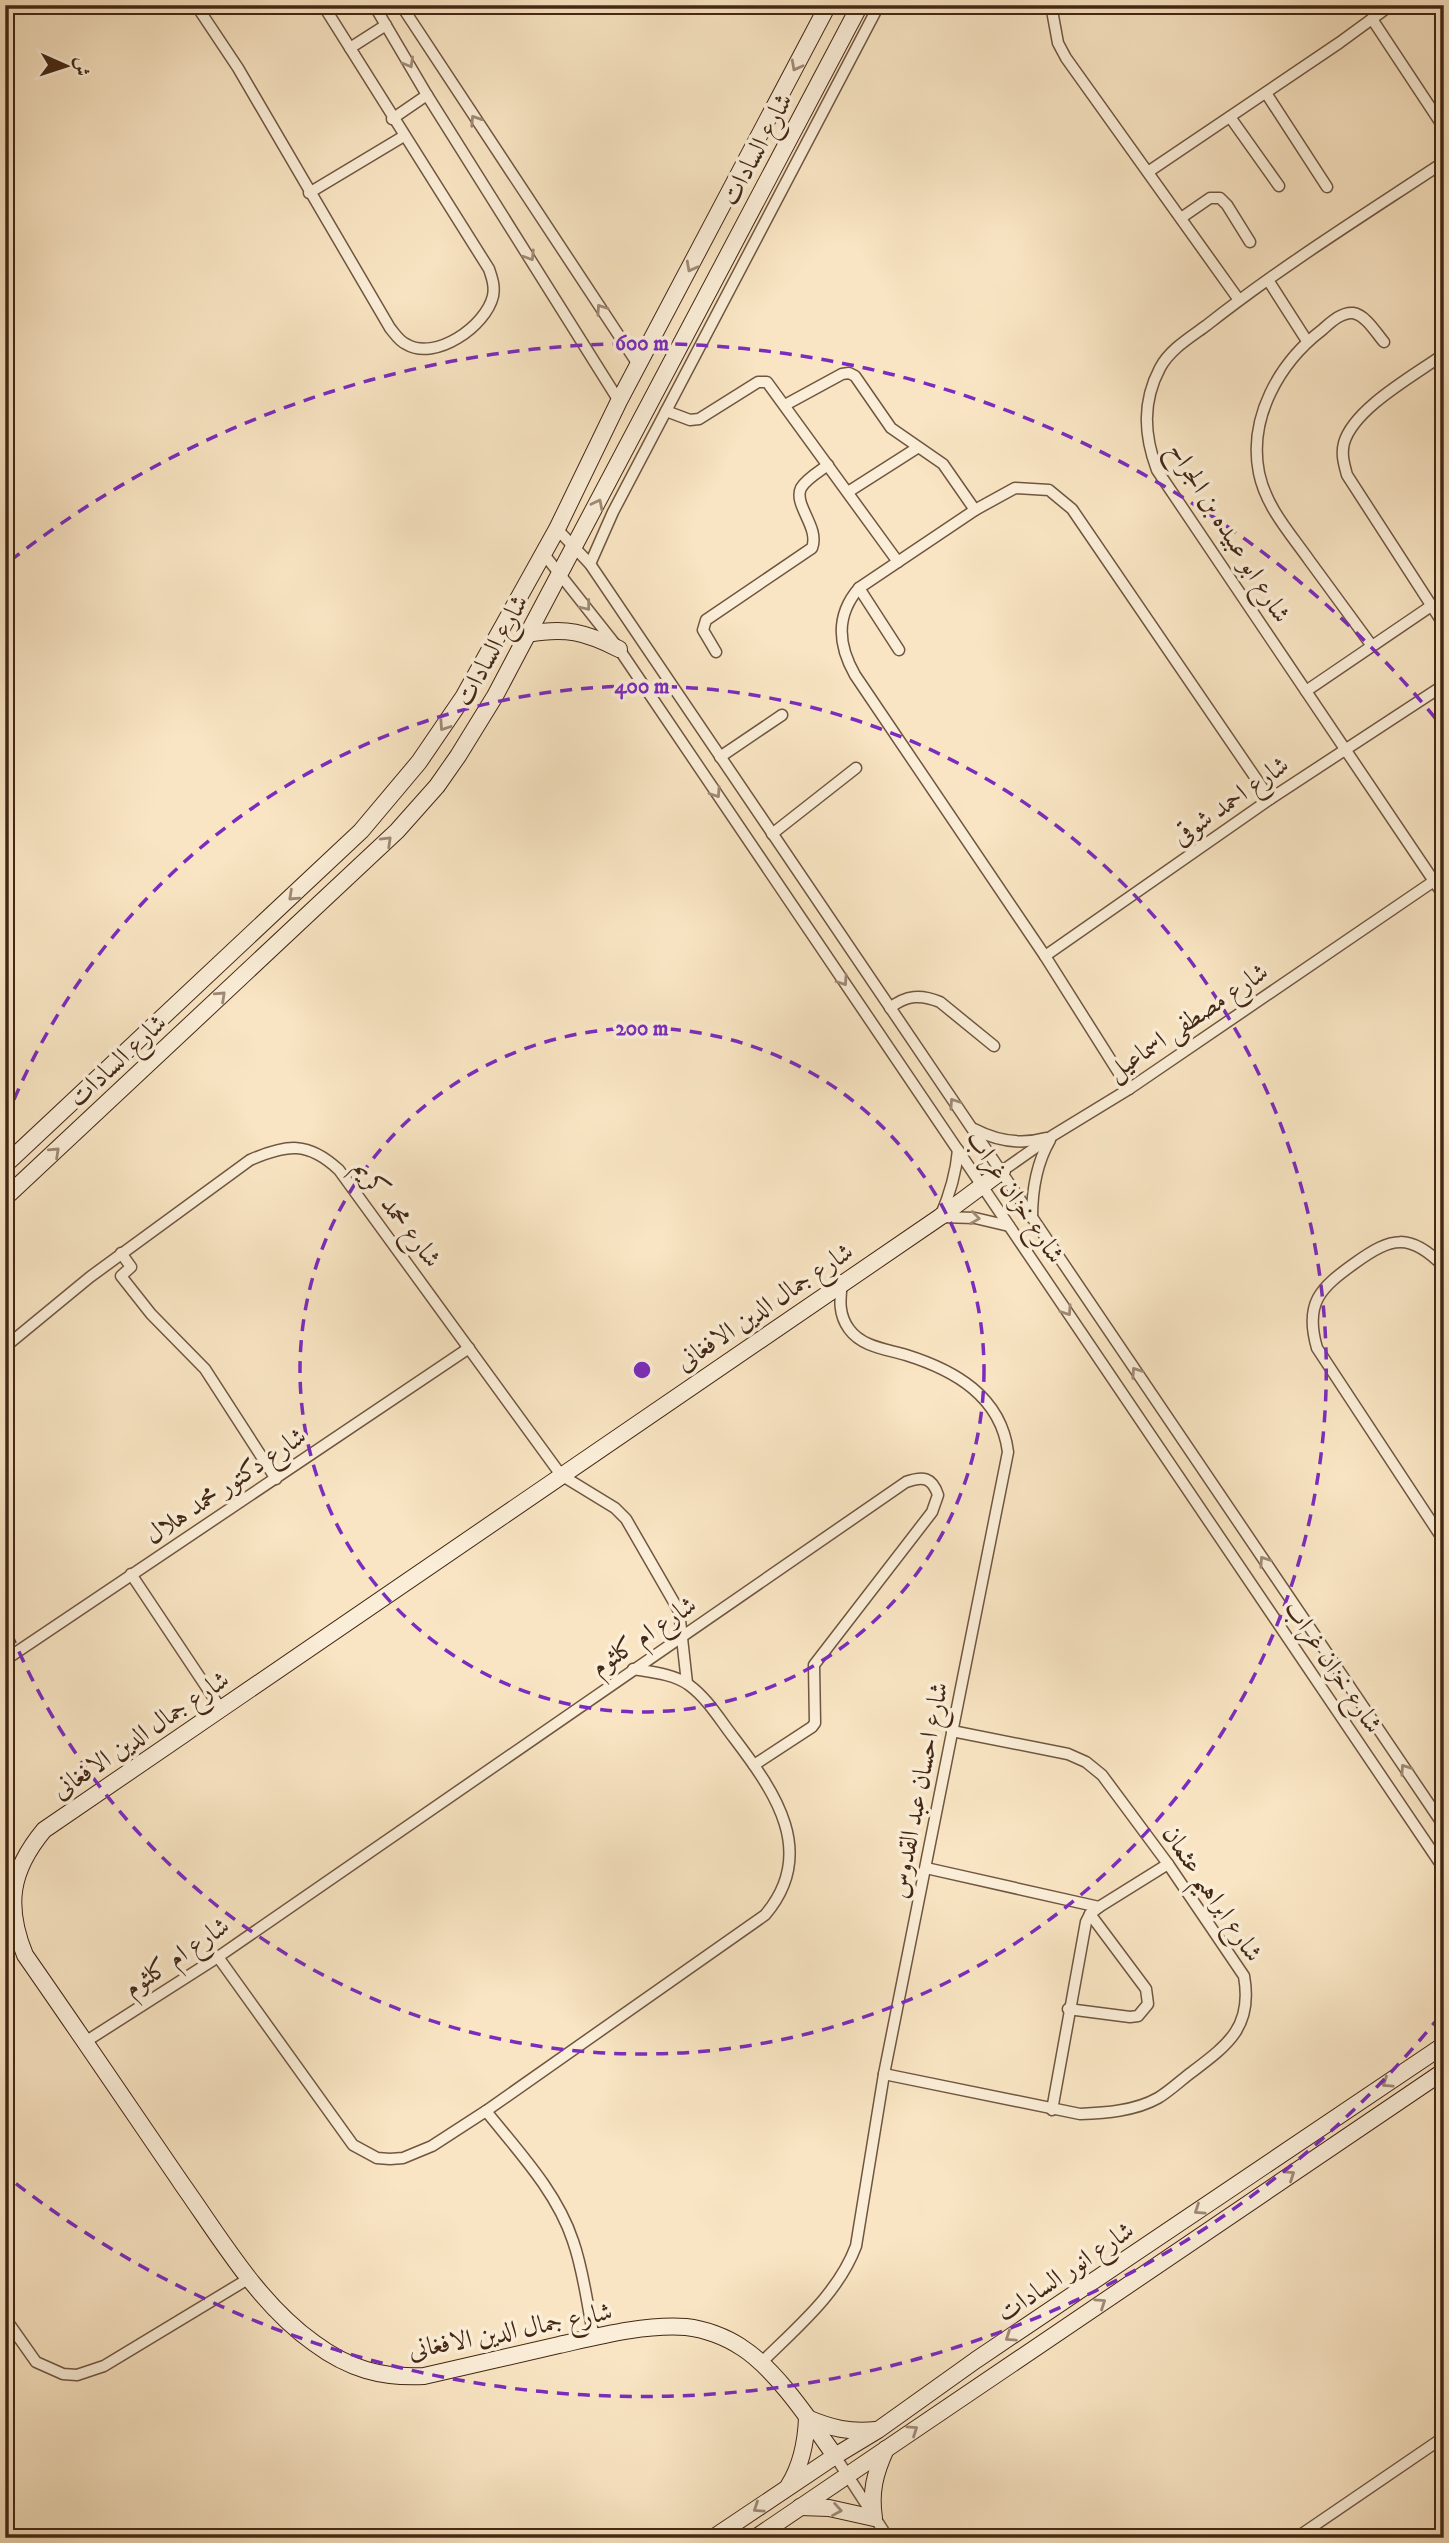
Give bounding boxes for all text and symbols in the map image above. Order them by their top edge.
north arrow [32,32,102,102]
one-way arrow [401,56,414,69]
text: ش [70,57,93,77]
one-way arrow [791,59,804,71]
street label: شارع السادات [714,88,804,214]
one-way arrow [471,114,484,127]
one-way arrow [521,249,534,262]
one-way arrow [685,260,699,273]
one-way arrow [596,304,609,317]
text: 600 m [615,331,669,357]
street label: شارع ابو عبيده بن الجراح [1155,436,1298,633]
one-way arrow [589,499,603,511]
street label: شارع السادات [448,589,540,714]
one-way arrow [577,598,590,611]
text: 400 m [615,674,670,700]
one-way arrow [439,719,452,732]
street label: شارع احمد شوقى [1166,749,1298,857]
one-way arrow [708,785,720,798]
one-way arrow [379,836,392,849]
one-way arrow [288,887,301,900]
street label: شارع مصطفى اسماعيل [1101,956,1277,1092]
one-way arrow [835,973,848,986]
one-way arrow [213,992,226,1005]
street label: شارع السادات [62,1007,177,1118]
text: 200 m [615,1016,669,1042]
one-way arrow [950,1098,962,1111]
street label: شارع خزان غراب [955,1124,1072,1272]
one-way arrow [47,1147,60,1160]
street label: شارع محمد كريم [341,1153,448,1278]
one-way arrow [969,1211,981,1226]
street label: شارع جمال الدين الافغانى [670,1236,862,1382]
one-way arrow [1059,1304,1072,1317]
centre of rings [630,1358,654,1382]
one-way arrow [1132,1367,1144,1380]
street label: شارع دكتور محمد هلال [139,1420,315,1556]
one-way arrow [1259,1555,1272,1568]
street label: شارع ام كلثوم [584,1589,706,1688]
street label: شارع خزان غراب [1273,1594,1390,1742]
street label: شارع جمال الدين الافغانى [46,1664,238,1810]
street label: شارع احسان عبد القدوس [882,1679,961,1902]
one-way arrow [1401,1764,1414,1777]
street label: شارع ابراهيم عثمان [1147,1819,1270,1973]
street label: شارع ام كلثوم [117,1910,239,2009]
one-way arrow [1382,2075,1395,2087]
one-way arrow [1282,2171,1295,2184]
one-way arrow [1193,2202,1206,2215]
street label: شارع انور السادات [991,2214,1143,2334]
street label: شارع جمال الدين الافغانى [405,2295,616,2371]
one-way arrow [1094,2298,1107,2311]
one-way arrow [1005,2329,1018,2342]
one-way arrow [905,2426,918,2438]
one-way arrow [752,2500,765,2513]
one-way arrow [831,2502,843,2517]

